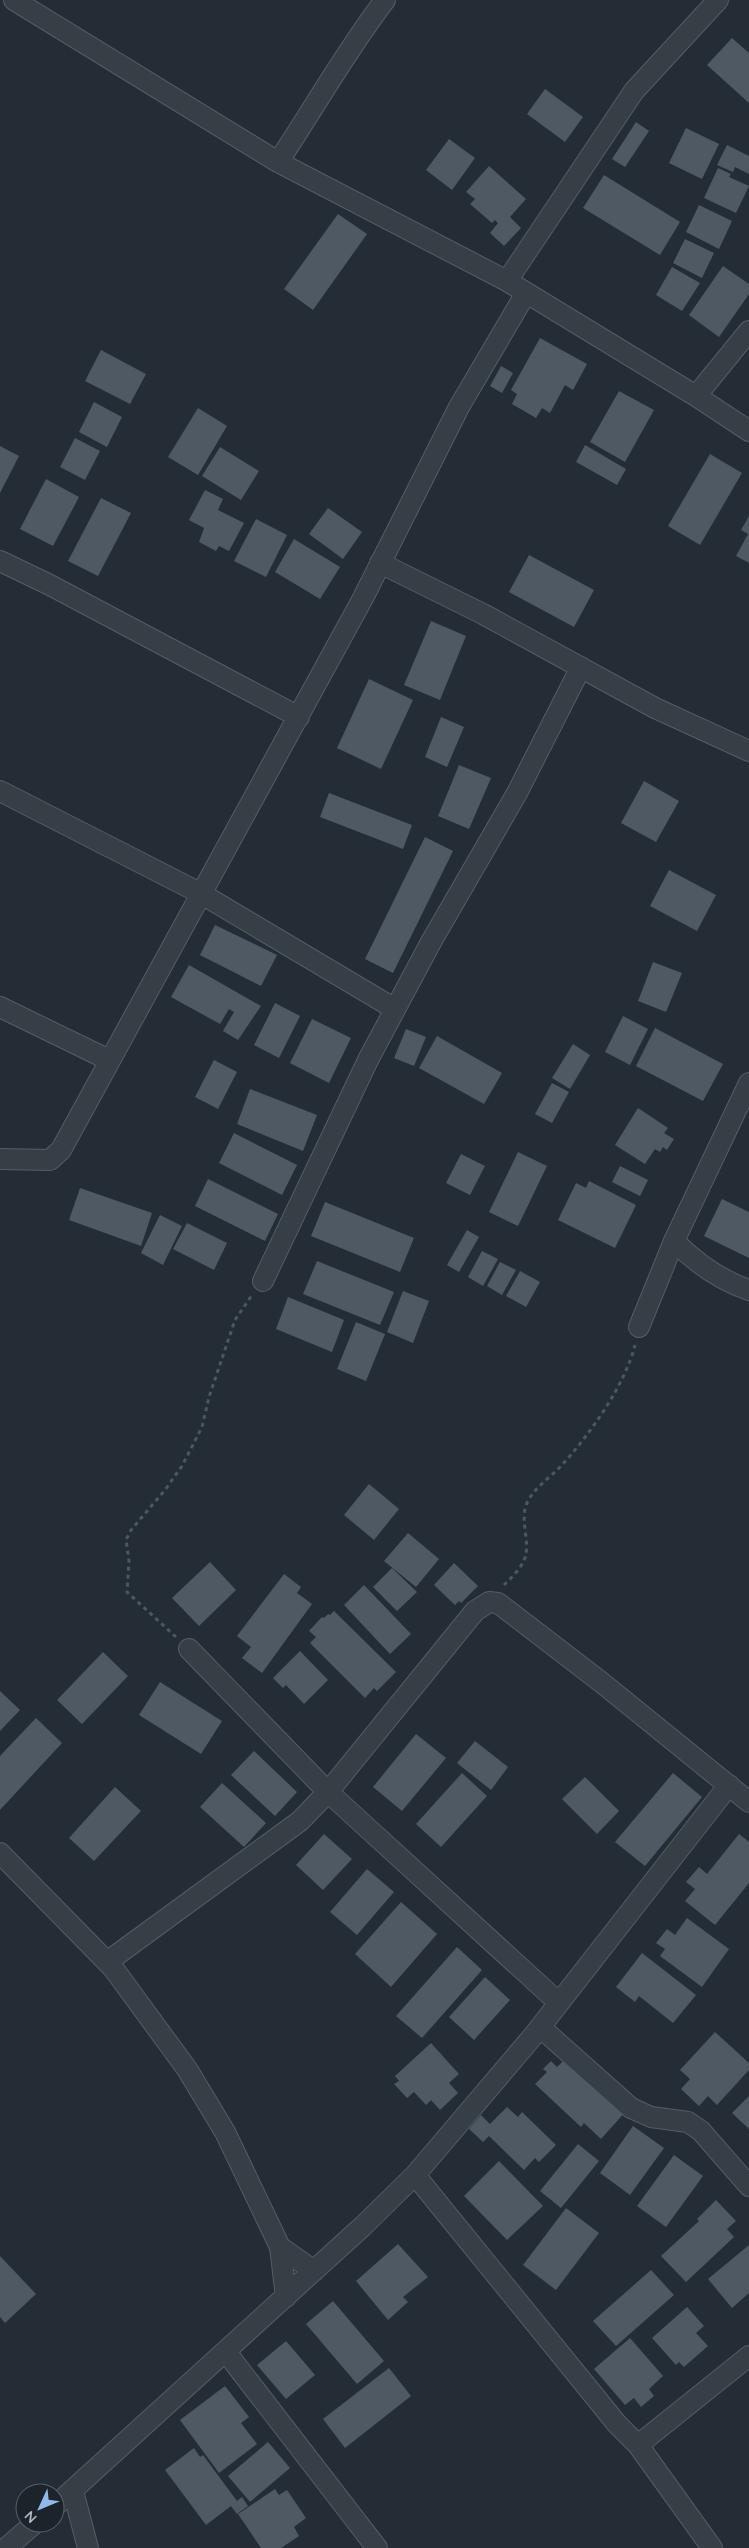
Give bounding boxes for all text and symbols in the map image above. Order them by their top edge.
north arrow [15,2483,65,2533]
text: N [21,2507,41,2527]

